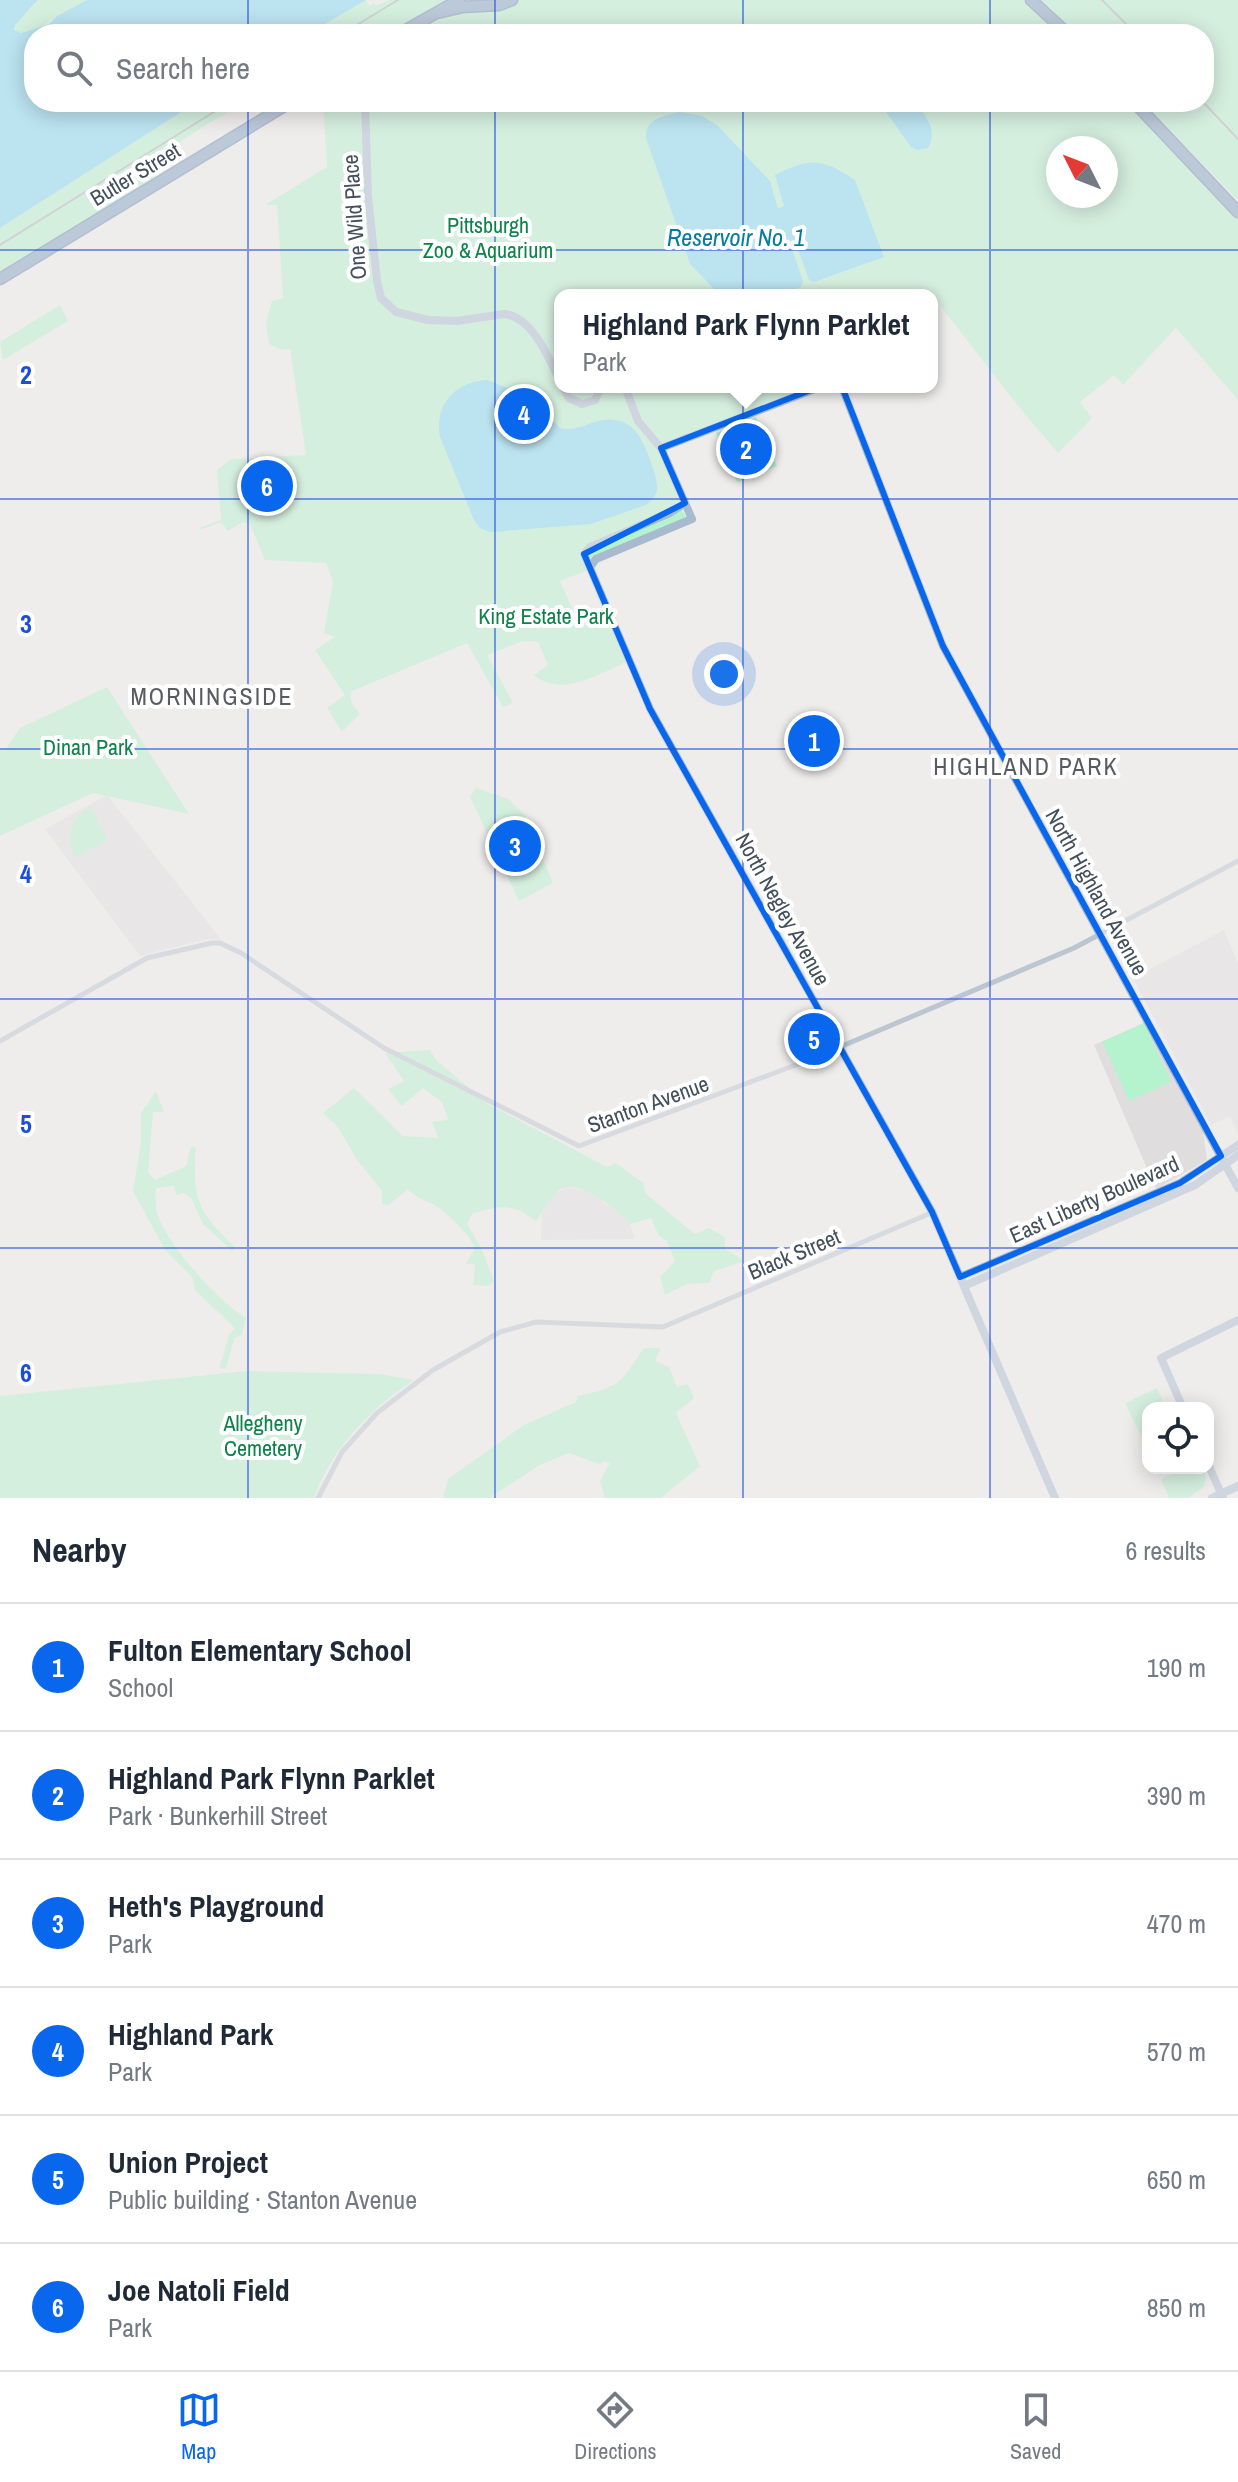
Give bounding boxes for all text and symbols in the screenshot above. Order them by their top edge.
search box [24,24,1214,112]
icon: search [52,46,96,90]
text: Search here [116,48,250,88]
street label: Butler Street [84,135,186,213]
north arrow [1046,136,1118,208]
street label: One Wild Place [335,153,373,281]
park label: Pittsburgh Zoo & Aquarium [423,210,553,265]
water label: Reservoir No. 1 [667,221,805,253]
popup [554,289,938,393]
text: Highland Park Flynn Parklet [583,304,909,344]
text: Park [583,344,626,379]
text: 2 [20,357,32,392]
pin: 4 [498,384,550,444]
pin: 2 [720,419,772,479]
pin: 6 [241,456,293,516]
park label: King Estate Park [478,601,615,631]
text: 3 [20,606,32,641]
your location [704,654,744,694]
district label: MORNINGSIDE [130,680,294,712]
pin: 1 [788,711,840,771]
park label: Dinan Park [43,732,134,762]
district label: HIGHLAND PARK [933,750,1119,782]
street label: North Highland Avenue [1039,803,1155,981]
pin: 3 [489,816,541,876]
street label: North Negley Avenue [729,827,837,991]
text: 4 [20,856,32,891]
pin: 5 [788,1009,840,1069]
street label: Stanton Avenue [583,1068,713,1140]
text: 5 [20,1106,32,1141]
street label: East Liberty Boulevard [1005,1148,1183,1250]
street label: Black Street [743,1221,845,1287]
text: 6 [20,1355,32,1390]
map controls [1142,1402,1214,1474]
button: locate [1142,1402,1214,1474]
park label: Allegheny Cemetery [222,1408,303,1463]
text: Nearby [32,1527,127,1573]
text: 6 results [1125,1533,1206,1568]
text: Fulton Elementary School [108,1630,411,1670]
text: 1 [52,1650,64,1685]
text: 190 m [1147,1650,1206,1685]
text: School [108,1670,173,1705]
text: Highland Park Flynn Parklet [108,1758,435,1798]
text: 2 [52,1778,64,1813]
text: 390 m [1147,1778,1206,1813]
text: Park · Bunkerhill Street [108,1798,327,1833]
text: Heth's Playground [108,1886,324,1926]
text: 3 [52,1906,64,1941]
text: 470 m [1147,1906,1206,1941]
text: Park [108,1926,152,1961]
text: Highland Park [108,2014,273,2054]
text: 4 [52,2034,64,2069]
text: 570 m [1147,2034,1206,2069]
text: Park [108,2054,152,2089]
text: Union Project [108,2142,268,2182]
text: 5 [52,2162,64,2197]
text: 650 m [1147,2162,1206,2197]
text: Public building · Stanton Avenue [108,2182,417,2217]
text: Joe Natoli Field [108,2270,290,2310]
text: 6 [52,2290,64,2325]
text: 850 m [1147,2290,1206,2325]
text: Park [108,2310,152,2345]
tab: Map [177,2388,221,2466]
tab: Directions [574,2388,657,2466]
tab: Saved [1010,2388,1061,2466]

